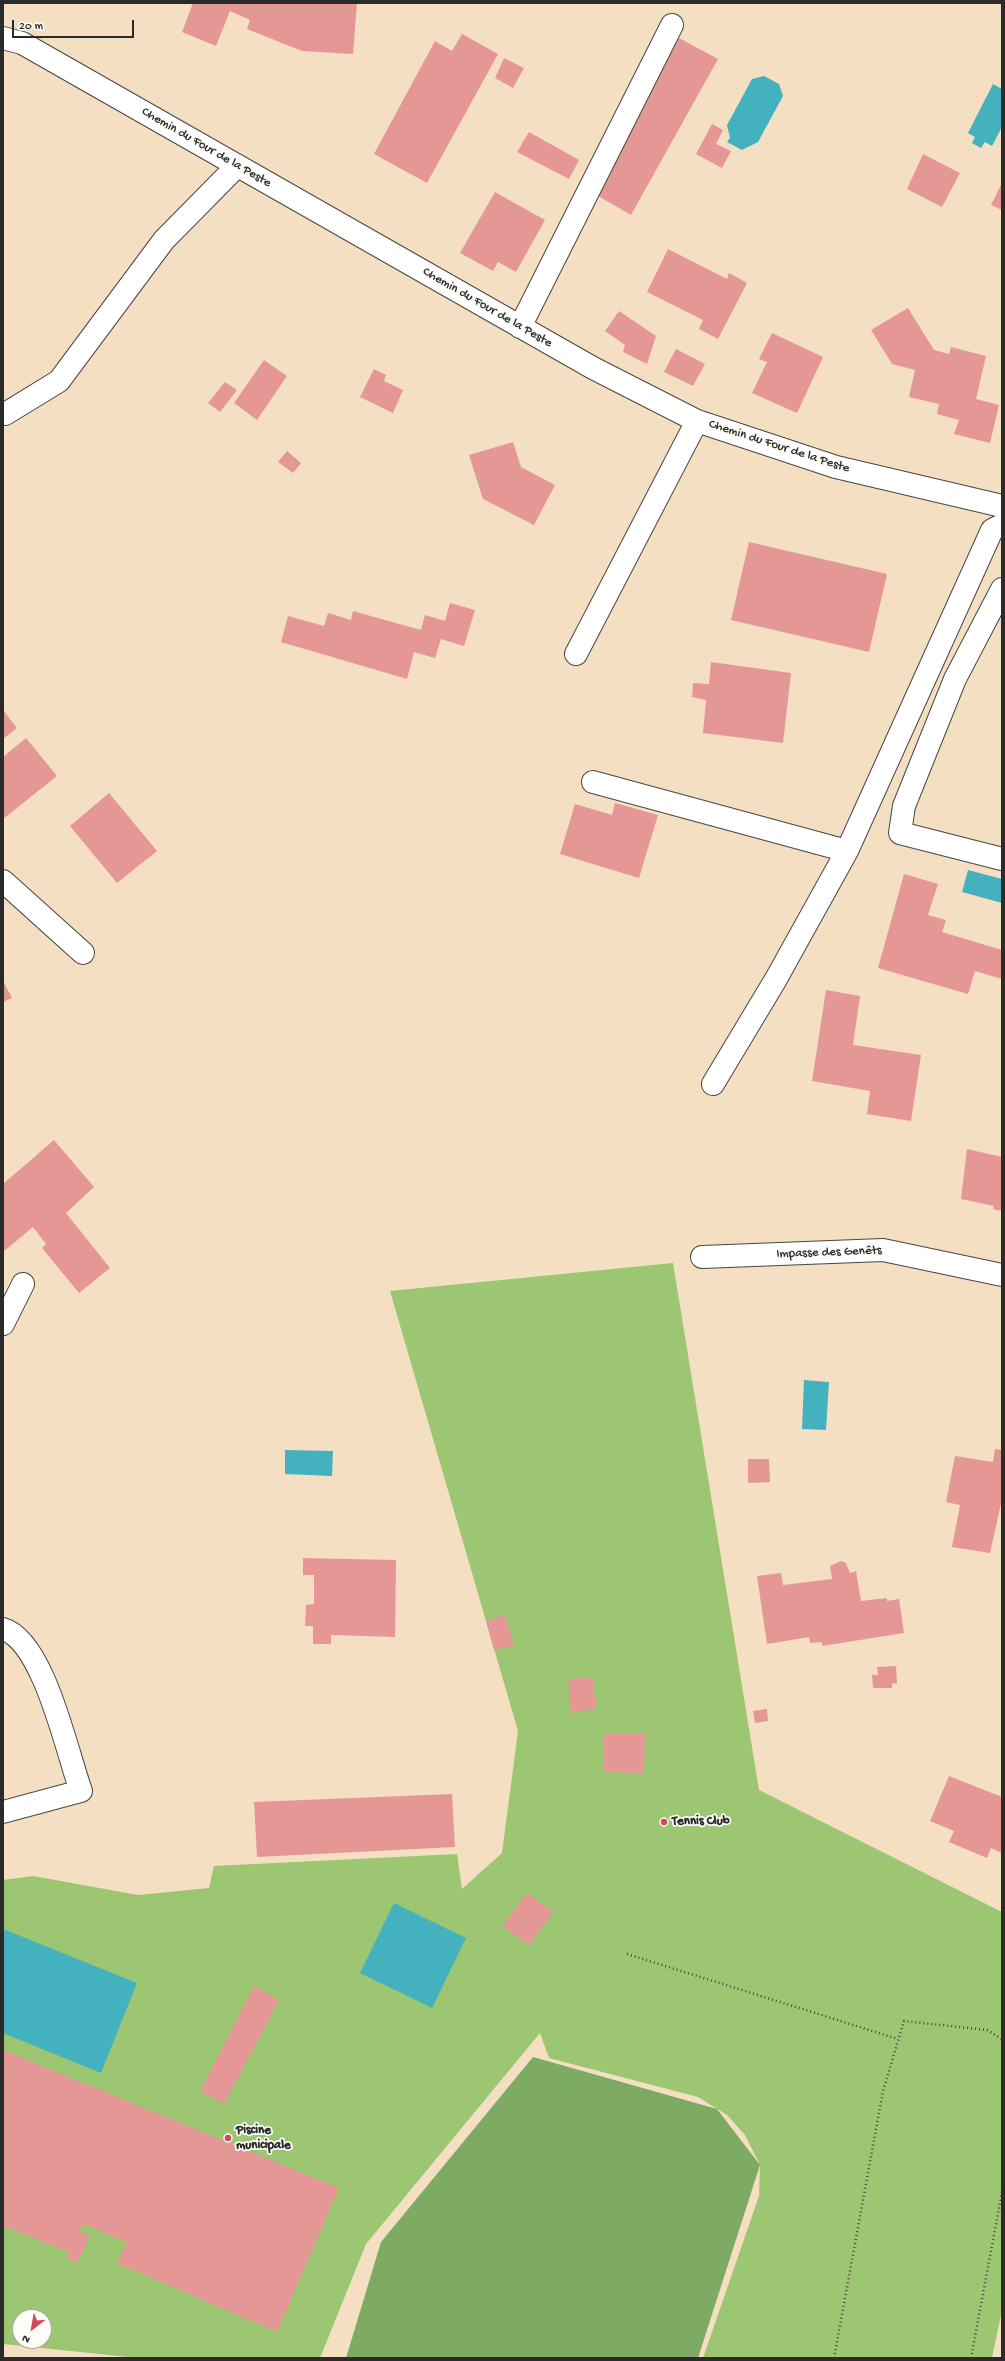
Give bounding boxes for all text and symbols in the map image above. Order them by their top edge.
scale bar [14,12,136,38]
text: 20 m [19,20,43,34]
street label: Chemin du Four de la Peste [138,104,274,192]
street label: Chemin du Four de la Peste [419,264,555,352]
street label: Chemin du Four de la Peste [707,417,851,477]
street label: Impasse des Genêts [776,1243,882,1263]
place label: Tennis Club [672,1814,730,1830]
marker: Tennis Club [659,1817,669,1827]
place label: Piscine municipale [236,2123,291,2154]
marker: Piscine municipale [223,2133,233,2143]
north arrow [12,2309,52,2349]
text: N [20,2331,33,2345]

